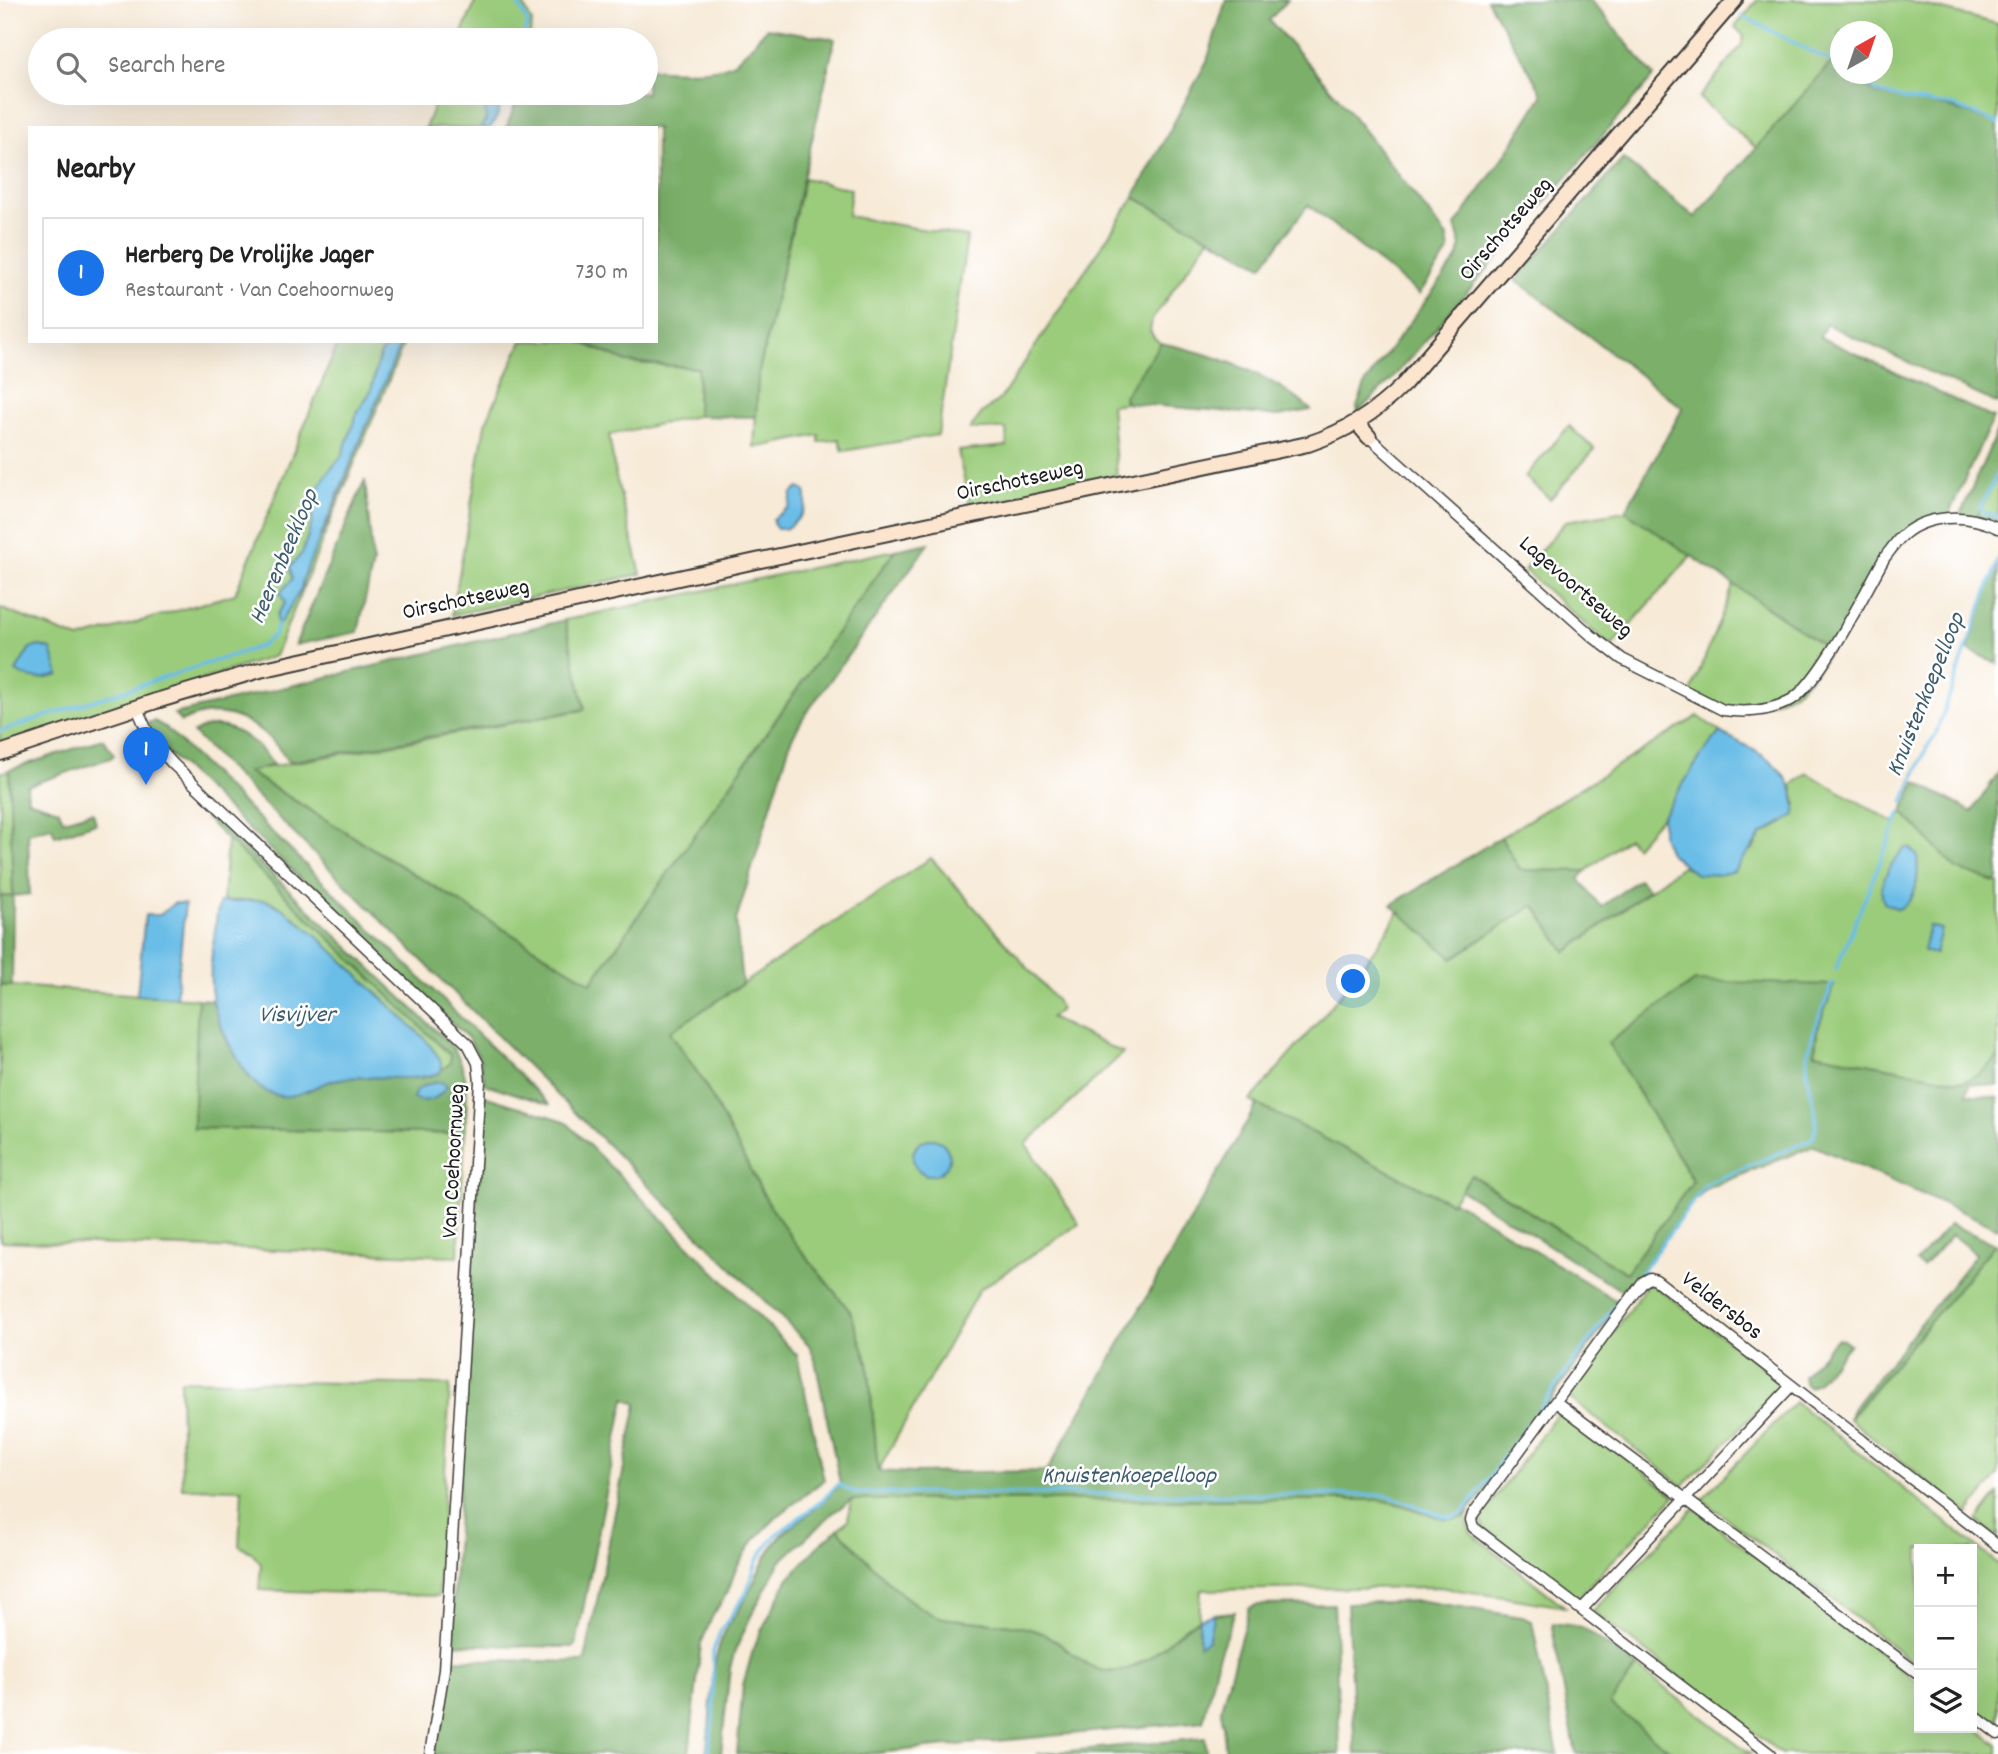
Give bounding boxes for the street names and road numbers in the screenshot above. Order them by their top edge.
street label: Oirschotseweg [1452,171,1562,289]
street label: Oirschotseweg [954,452,1086,512]
street label: Lagevoortseweg [1510,529,1640,647]
street label: Oirschotseweg [400,571,532,631]
street label: Van Coehoornweg [434,1083,476,1239]
street label: Veldersbos [1673,1265,1769,1349]

